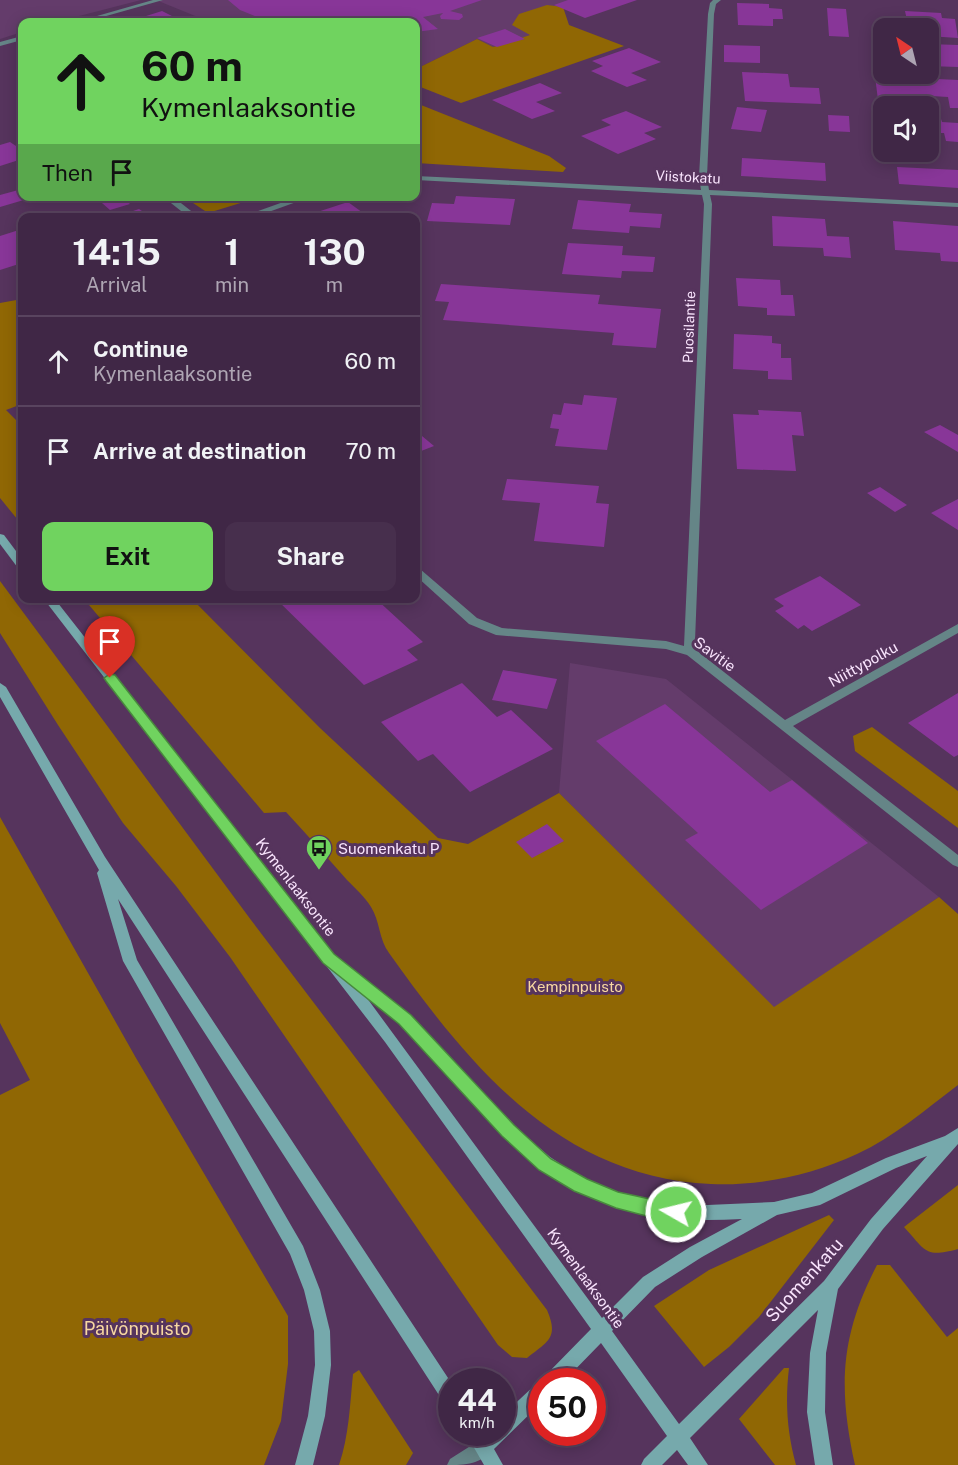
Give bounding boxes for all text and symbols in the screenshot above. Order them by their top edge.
north arrow [873,18,939,84]
map controls [873,18,939,162]
text: 60 m [141,41,243,90]
icon: ahead [42,42,120,120]
text: Kymenlaaksontie [141,91,356,123]
button: sound [873,96,939,162]
icon: arrive [105,156,138,189]
text: Then [42,160,93,186]
street label: Viistokatu [655,167,721,187]
text: 14:15 [72,231,161,273]
text: 1 [224,231,240,273]
text: 130 [303,231,366,273]
text: Arrival [86,273,147,297]
text: min [215,273,249,297]
text: m [326,273,343,297]
street label: Puosilantie [680,291,698,363]
text: Continue [93,336,188,362]
icon: ahead [42,345,75,378]
text: 60 m [345,348,396,374]
text: Kymenlaaksontie [93,362,252,386]
icon: arrive [42,435,75,468]
text: Arrive at destination [93,438,306,464]
text: 70 m [345,438,396,464]
button: Exit [42,522,213,591]
button: Share [225,522,396,591]
pin [84,616,135,678]
icon: arrive [93,625,126,658]
street label: Savitie [691,633,739,675]
street label: Niittypolku [825,638,901,690]
bus stop icon: Suomenkatu P [304,833,334,871]
street label: Kymenlaaksontie [253,835,339,939]
place label: Suomenkatu P [338,840,440,857]
park label: Kempinpuisto [527,978,623,995]
position arrow [644,1180,708,1244]
street label: Kymenlaaksontie [544,1225,628,1331]
street label: Suomenkatu [761,1234,847,1326]
park label: Päivönpuisto [84,1318,190,1339]
speed limit sign: 50 [528,1368,606,1446]
text: 44 [457,1382,497,1418]
text: km/h [459,1414,495,1431]

